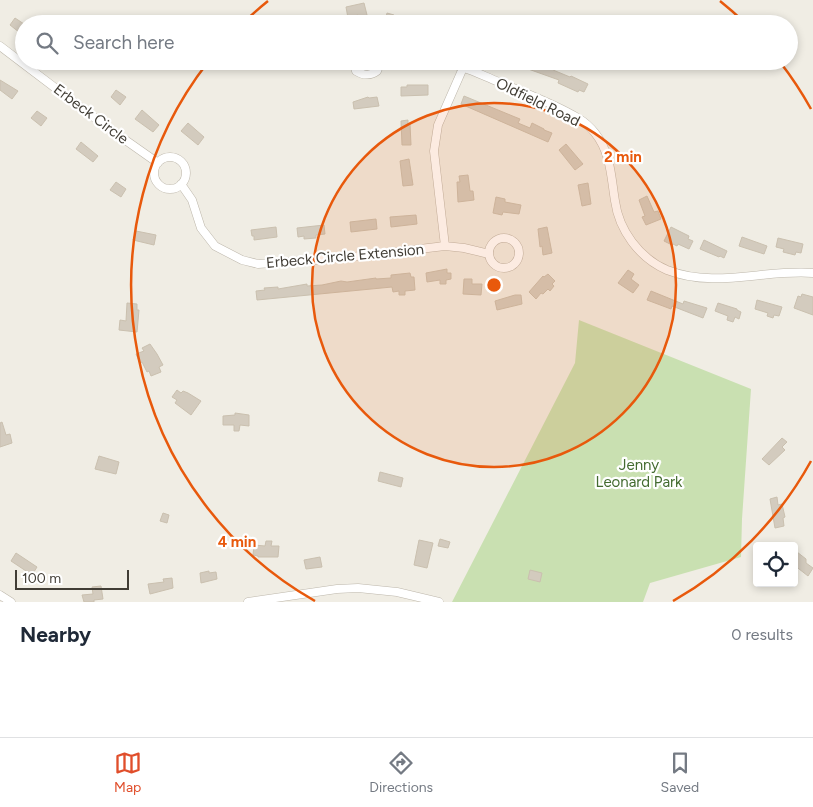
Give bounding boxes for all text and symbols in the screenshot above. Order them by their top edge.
search box [15,15,798,70]
icon: search [33,29,61,57]
text: Search here [73,31,175,54]
street label: Oldfield Road [493,74,583,130]
street label: Erbeck Circle [50,80,132,148]
text: 2 min [604,148,642,166]
street label: Erbeck Circle Extension [265,240,425,272]
centre of rings [485,276,503,294]
park label: Jenny Leonard Park [596,456,683,491]
text: 4 min [218,533,256,551]
map controls [753,542,798,587]
button: locate [753,542,798,587]
scale bar [15,567,129,590]
text: 100 m [22,570,61,587]
text: Nearby [20,622,91,647]
text: 0 results [731,625,793,644]
tab: Map [114,749,142,796]
tab: Directions [369,749,433,796]
tab: Saved [661,749,699,796]

